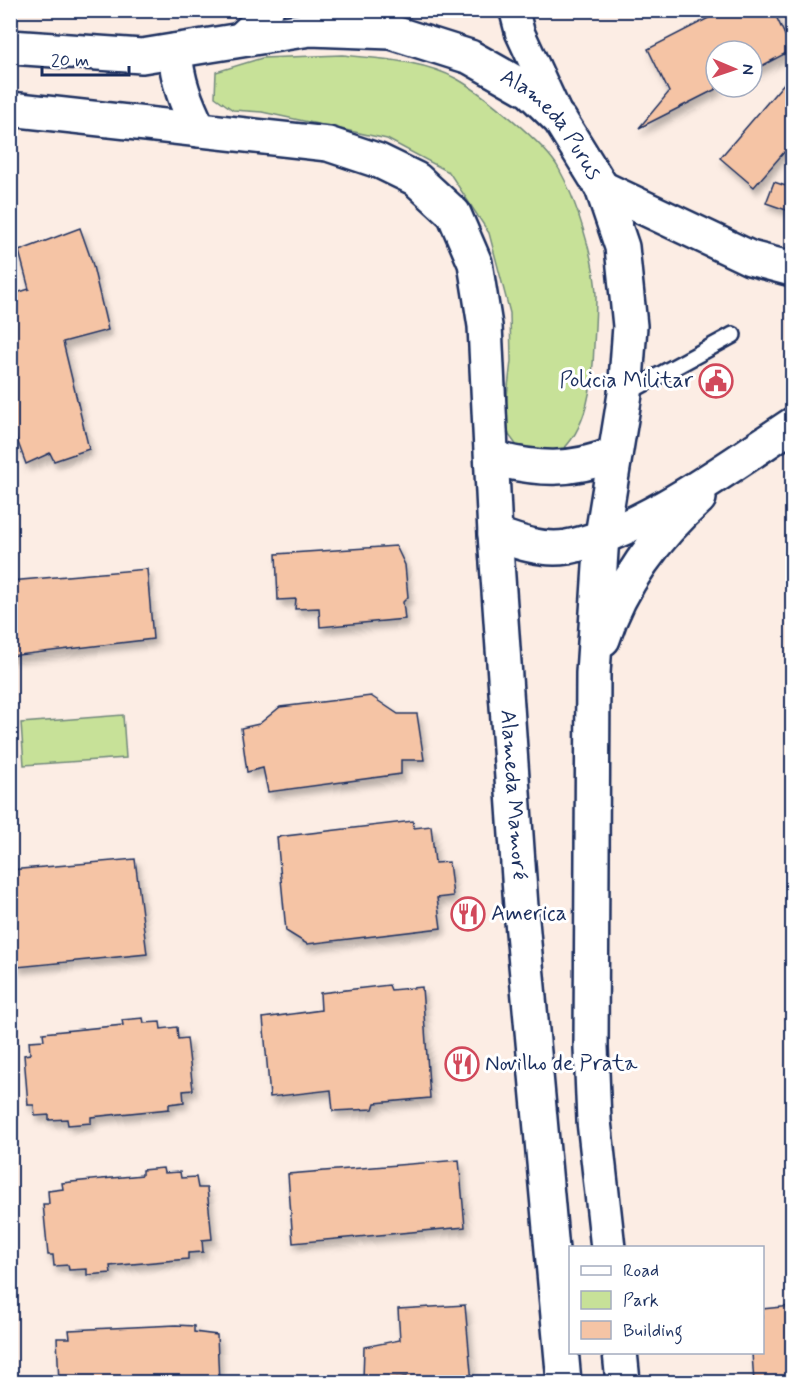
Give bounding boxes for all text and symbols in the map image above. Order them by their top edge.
scale bar [42,39,129,77]
north arrow [704,39,764,99]
text: 20 m [51,49,89,73]
street label: Alameda Purus [495,63,608,185]
text: N [737,64,758,75]
public building icon: Policia Militar [698,363,734,399]
place label: Policia Militar [560,367,694,395]
street label: Alameda Mamoré [493,709,533,881]
restaurant icon: America [450,896,486,932]
place label: America [491,900,567,928]
restaurant icon: Novilho de Prata [444,1046,480,1082]
place label: Novilho de Prata [485,1050,638,1078]
legend [569,1246,764,1354]
text: Road [623,1259,659,1283]
text: Park [623,1289,659,1313]
text: Building [623,1319,683,1345]

